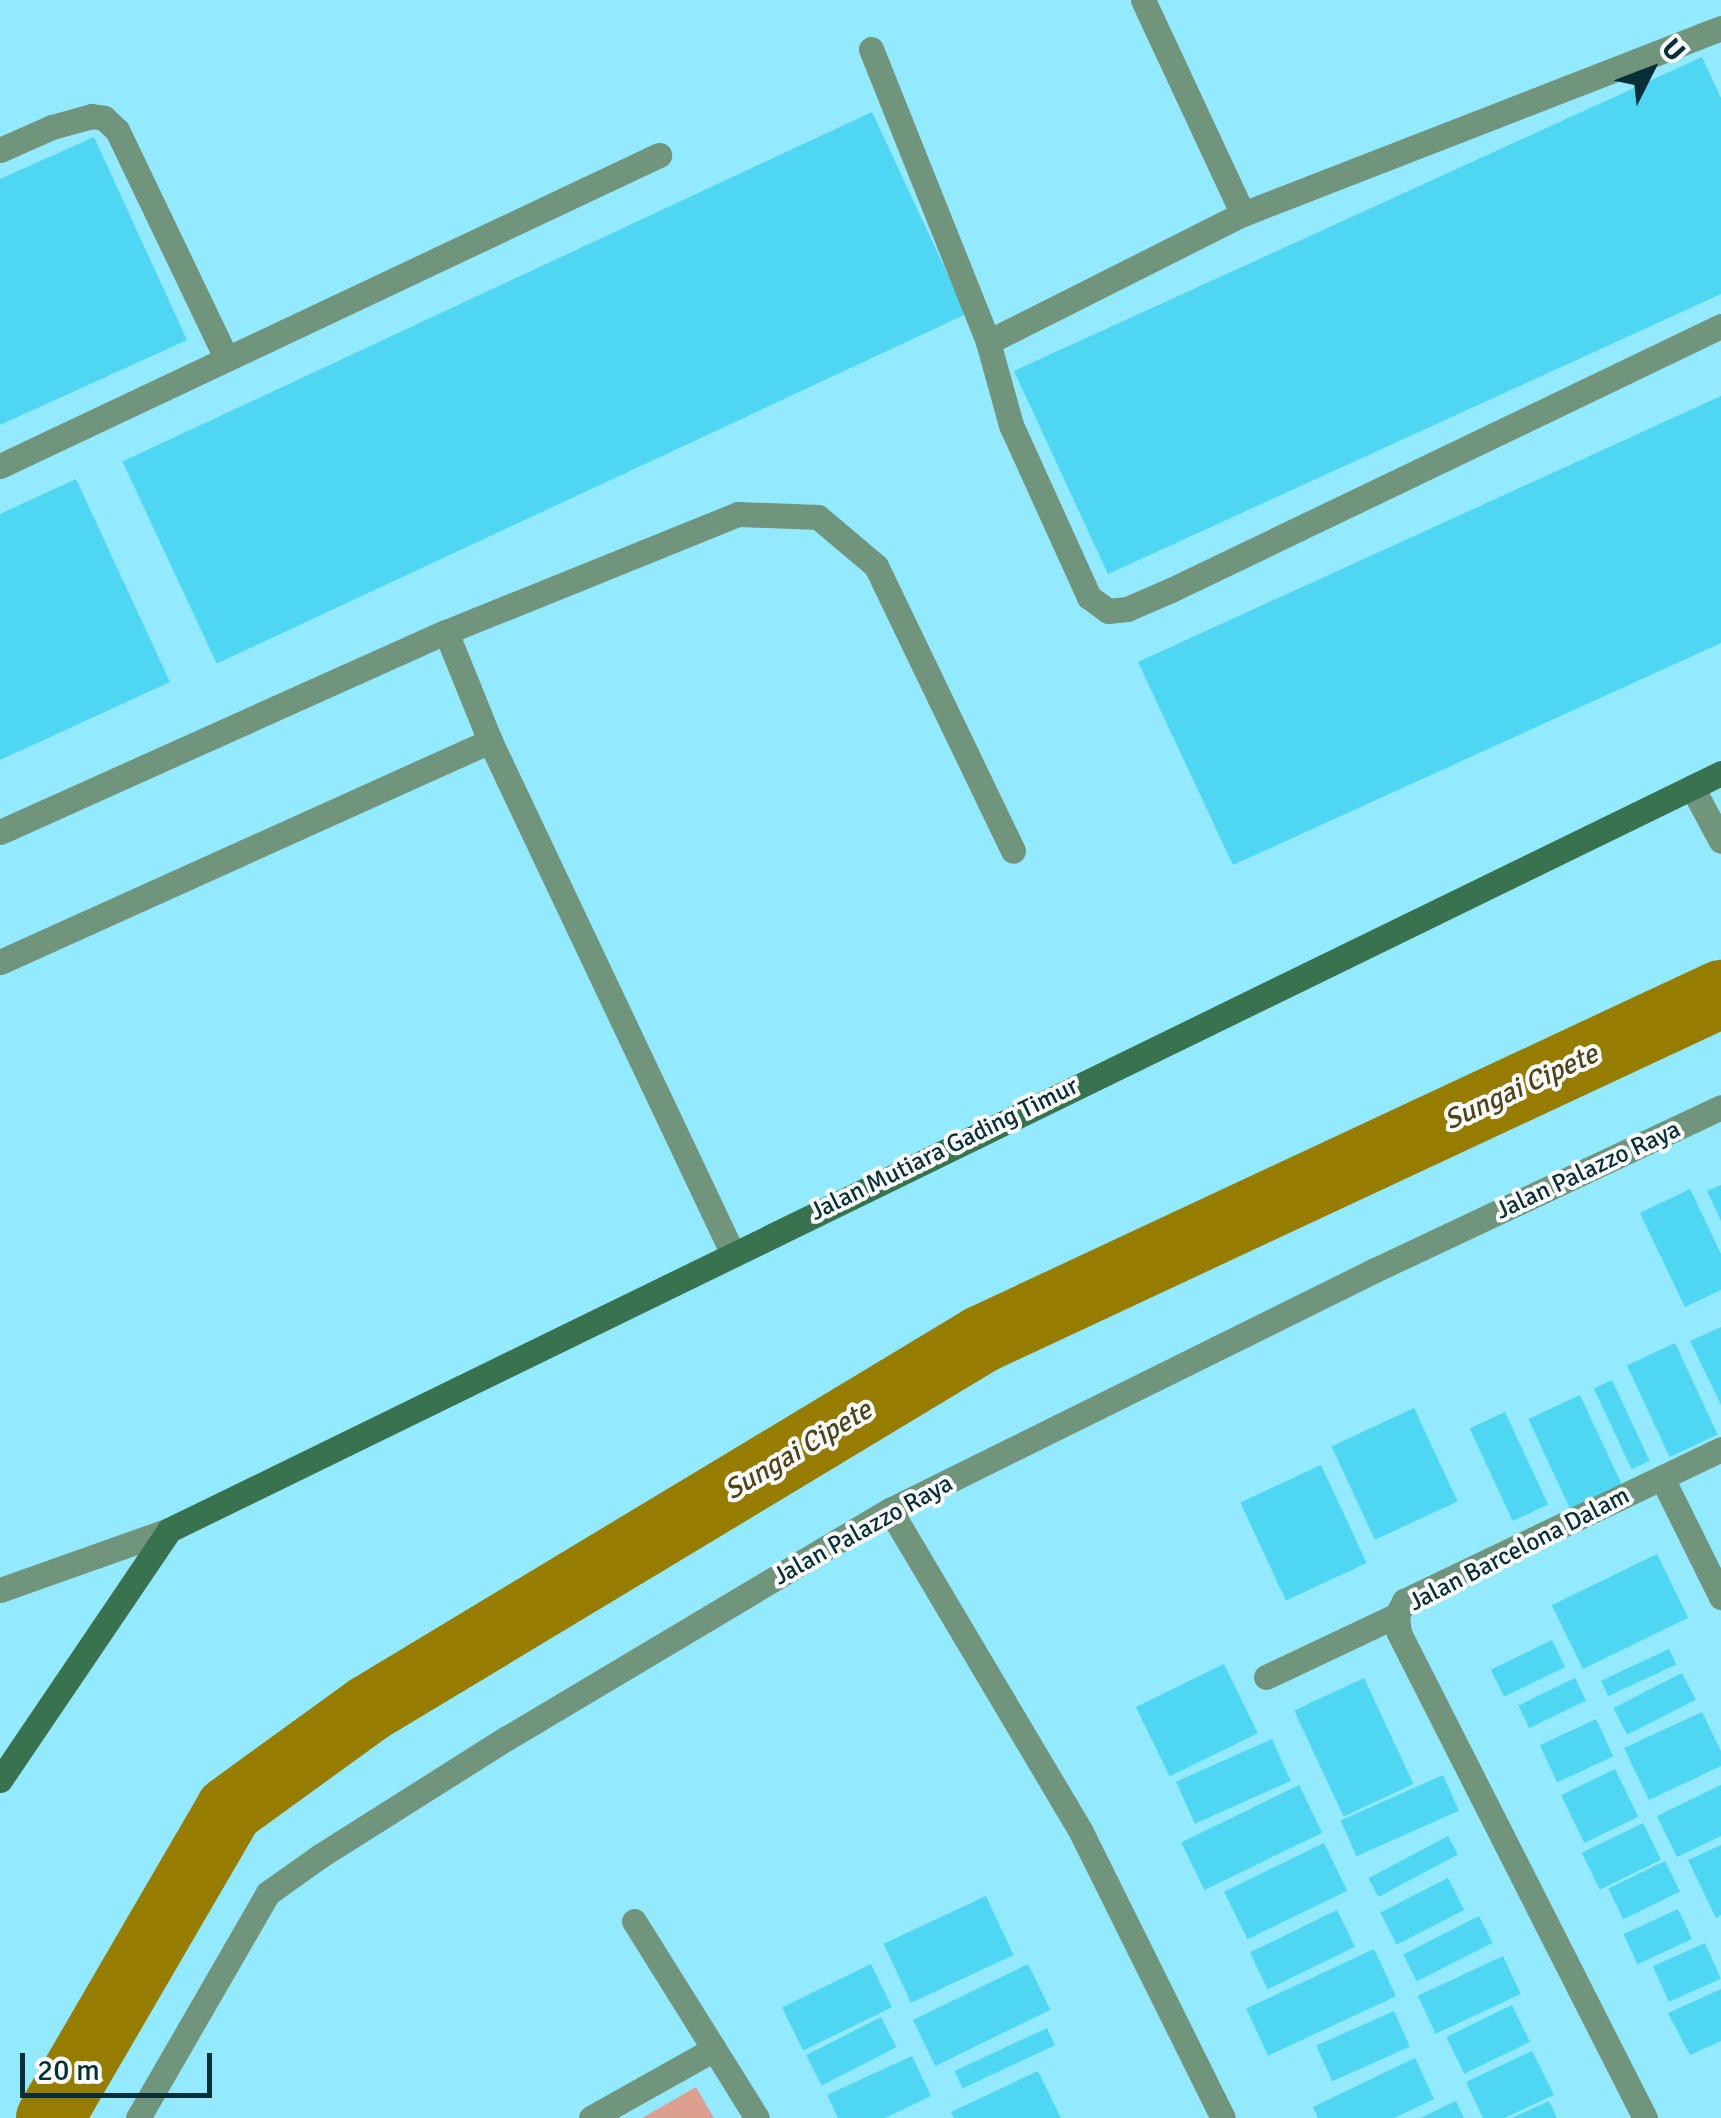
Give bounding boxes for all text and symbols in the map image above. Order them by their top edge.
north arrow [1601,20,1701,120]
text: U [1654,32,1692,68]
water label: Sungai Cipete [1439,1037,1603,1137]
street label: Jalan Mutiara Gading Timur [805,1071,1083,1227]
street label: Jalan Palazzo Raya [1491,1114,1685,1226]
water label: Sungai Cipete [718,1393,878,1507]
street label: Jalan Palazzo Raya [768,1468,958,1592]
street label: Jalan Barcelona Dalam [1404,1480,1634,1618]
scale bar [25,2033,218,2095]
text: 20 m [37,2052,100,2089]

